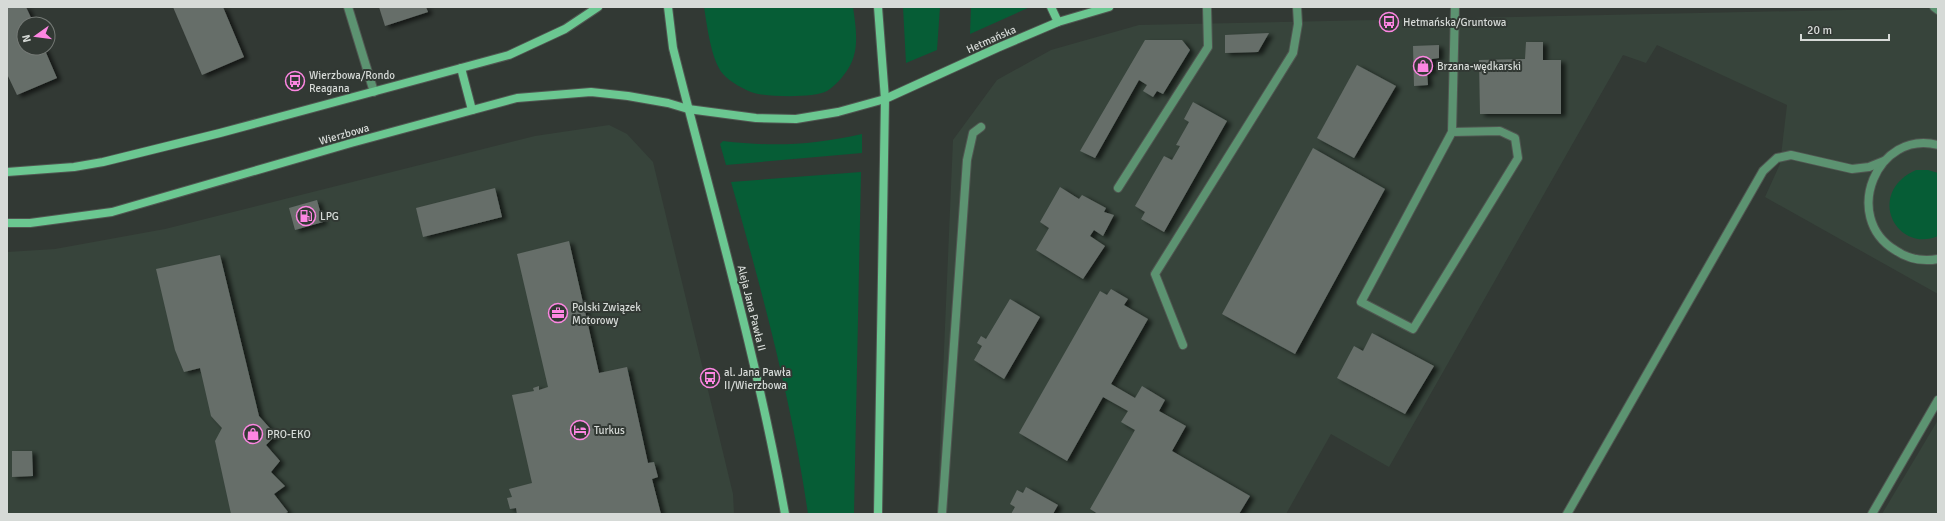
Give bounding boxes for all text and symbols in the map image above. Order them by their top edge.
bus stop icon: Hetmańska/Gruntowa [1378,11,1400,33]
north arrow [16,16,56,56]
place label: Hetmańska/Gruntowa [1403,16,1507,29]
scale bar [1801,16,1889,42]
street label: Hetmańska [964,23,1018,56]
text: 20 m [1807,23,1832,38]
text: N [20,33,34,44]
shop icon: Brzana-wędkarski [1412,55,1434,77]
place label: Brzana-wędkarski [1437,60,1521,73]
place label: Wierzbowa/Rondo Reagana [309,69,395,95]
bus stop icon: Wierzbowa/Rondo Reagana [284,70,306,92]
street label: Wierzbowa [317,121,371,148]
fuel station icon: LPG [295,205,317,227]
place label: LPG [320,210,339,223]
street label: Aleja Jana Pawła II [735,264,768,352]
place label: Polski Związek Motorowy [572,301,641,327]
office icon: Polski Związek Motorowy [547,302,569,324]
place label: al. Jana Pawła II/Wierzbowa [724,366,791,392]
bus stop icon: al. Jana Pawła II/Wierzbowa [699,367,721,389]
hotel icon: Turkus [569,419,591,441]
shop icon: PRO-EKO [242,423,264,445]
place label: Turkus [594,424,625,437]
place label: PRO-EKO [267,428,311,441]

